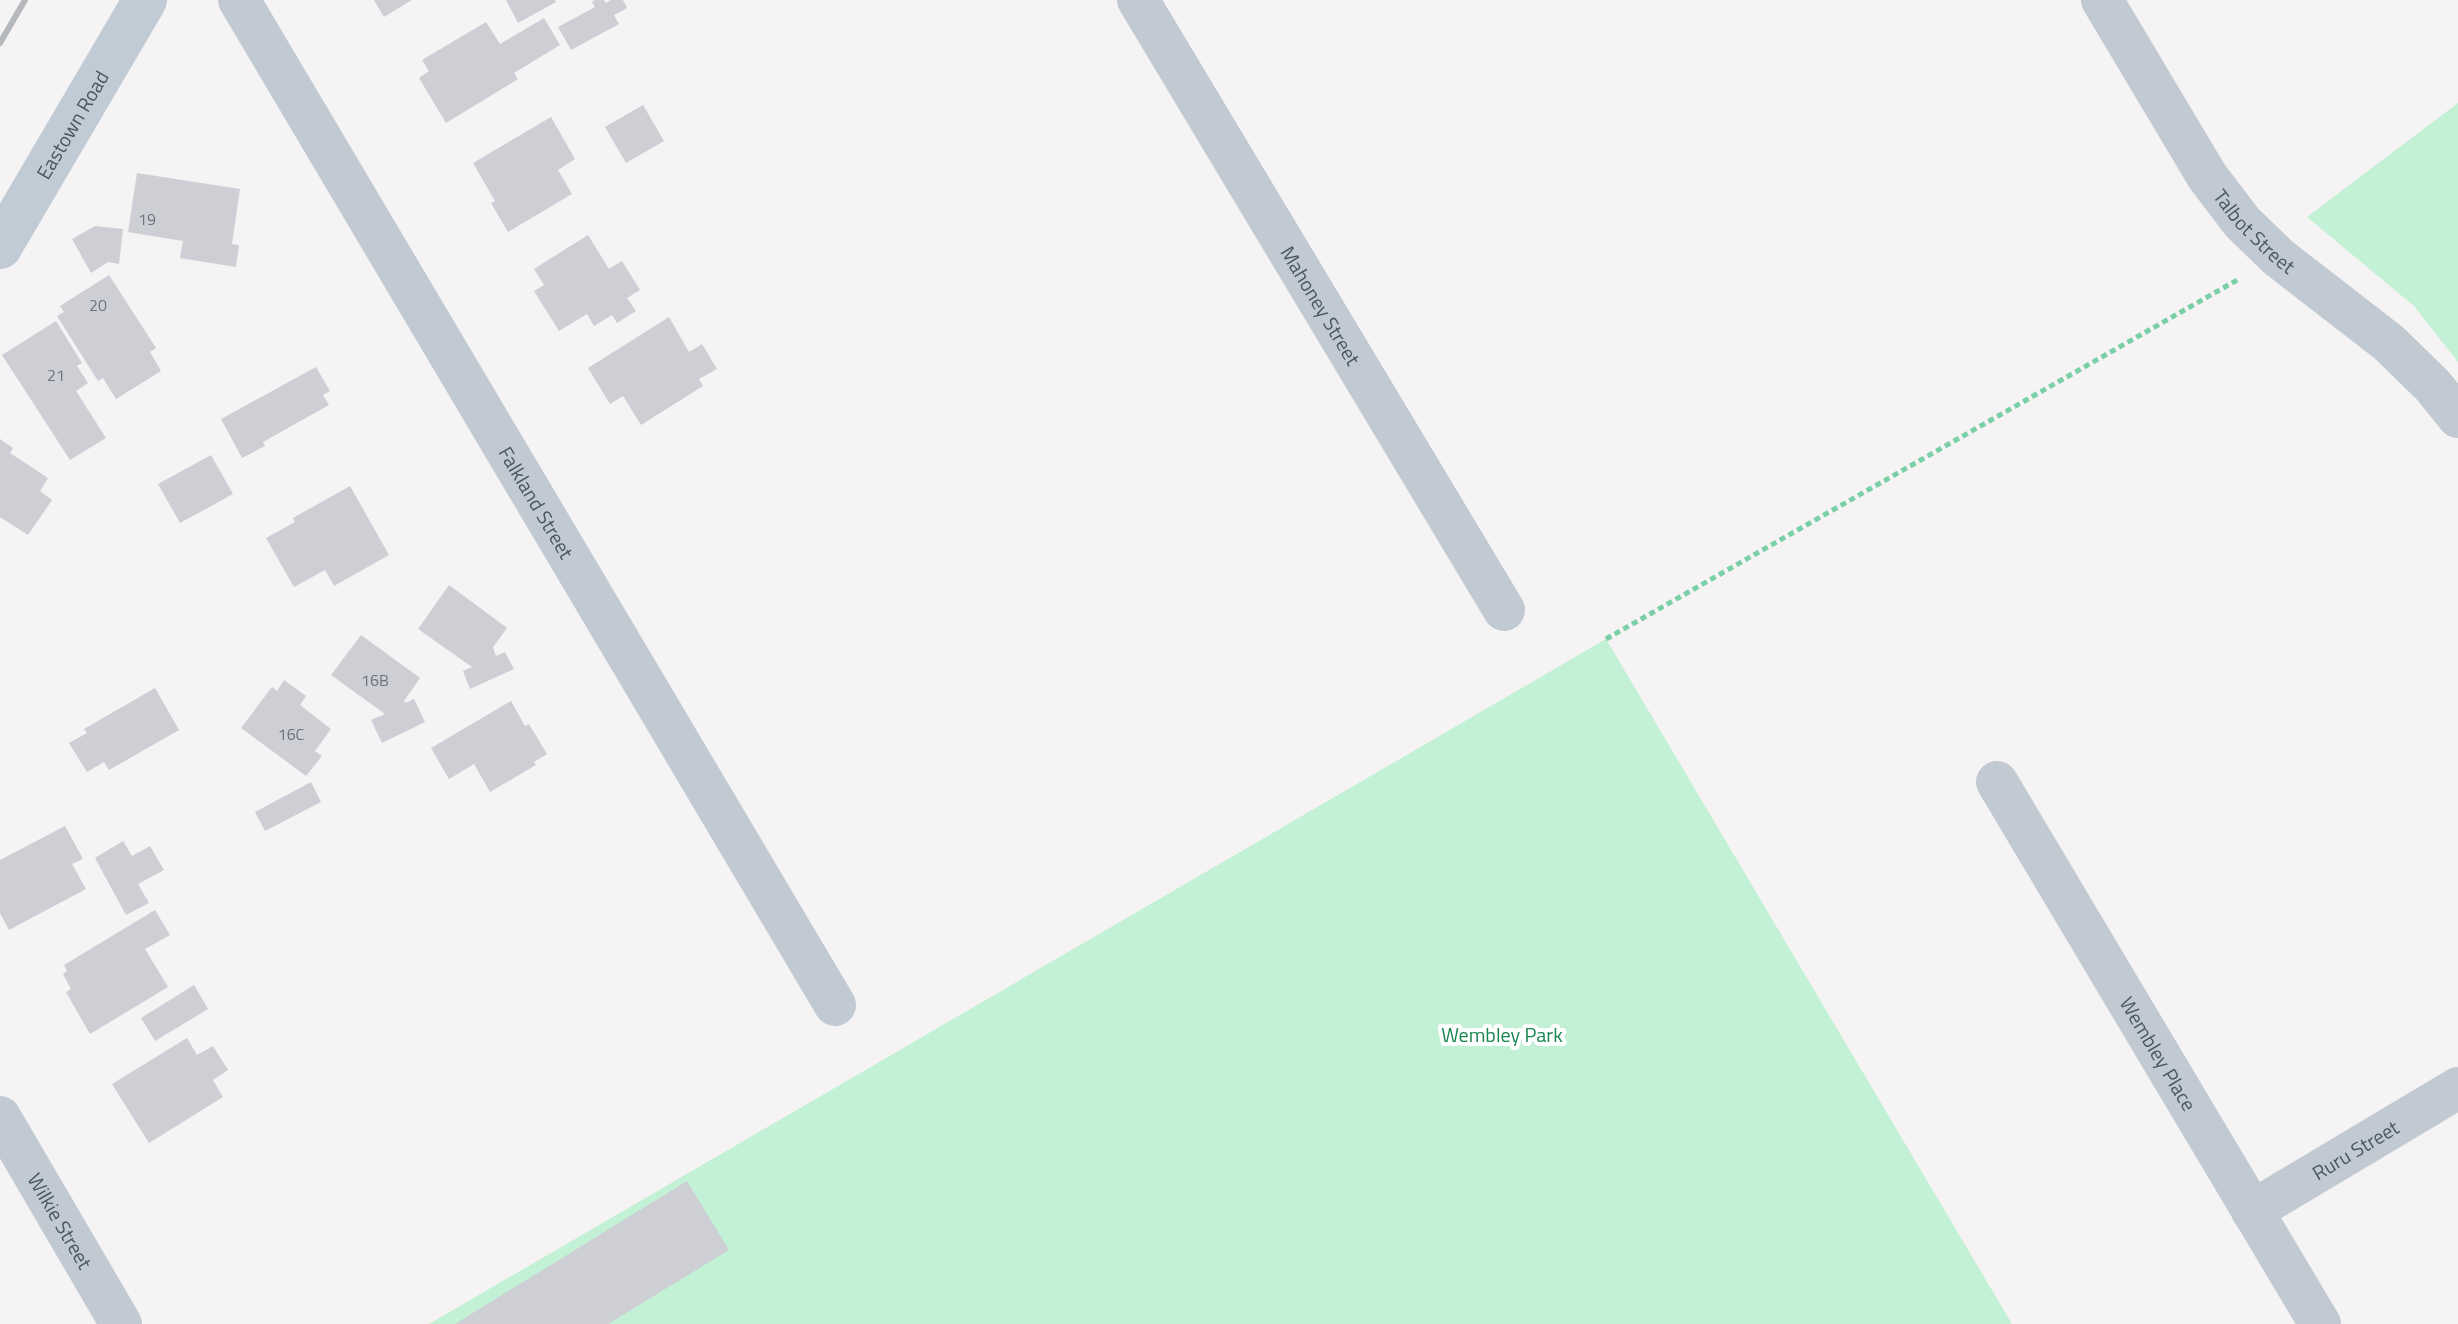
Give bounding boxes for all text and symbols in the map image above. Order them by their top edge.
street label: Eastown Road [28,64,116,185]
street label: Talbot Street [2206,182,2302,281]
house number: 19 [138,207,156,231]
street label: Mahoney Street [1273,240,1369,371]
house number: 20 [89,293,107,317]
house number: 21 [47,363,65,387]
street label: Falkland Street [491,440,582,564]
house number: 16B [361,668,389,692]
house number: 16C [278,722,305,746]
street label: Wembley Place [2113,990,2205,1117]
park label: Wembley Park [1441,1019,1563,1050]
street label: Ruru Street [2306,1111,2404,1188]
street label: Wilkie Street [20,1167,101,1275]

